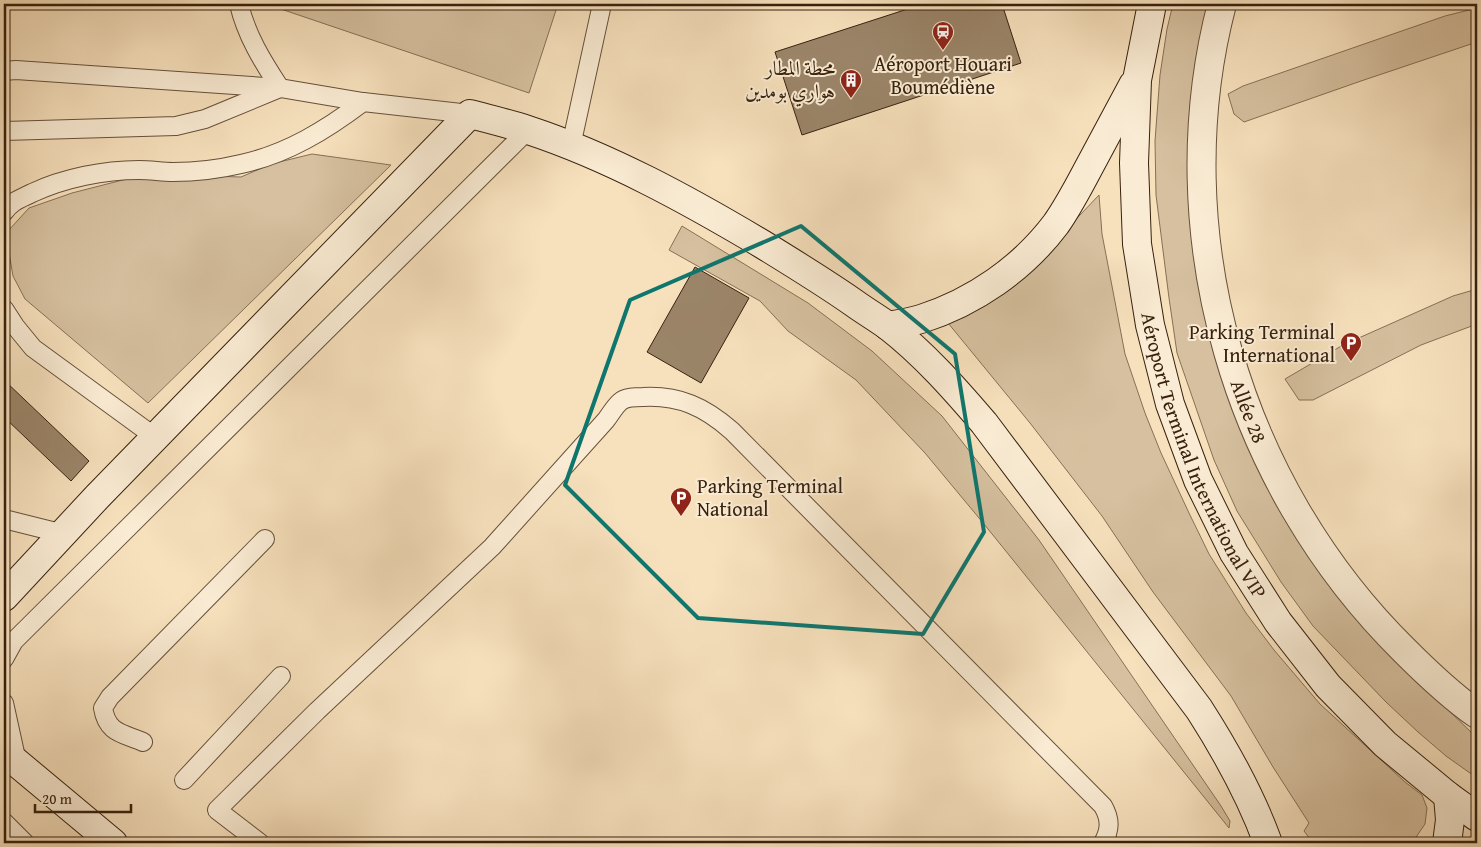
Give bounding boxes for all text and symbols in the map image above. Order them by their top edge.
station icon: Aéroport Houari Boumédiène [931,20,955,51]
place label: Aéroport Houari Boumédiène [874,49,1012,101]
place label: محطة المطار هواري بومدين [745,53,835,107]
building icon: محطة المطار هواري بومدين [839,68,863,99]
street label: Aéroport Terminal International VIP [1134,310,1274,604]
place label: Parking Terminal International [1189,317,1335,369]
parking icon: Parking Terminal International [1339,331,1363,362]
street label: Allée 28 [1224,376,1275,448]
place label: Parking Terminal National [697,471,843,523]
parking icon: Parking Terminal National [669,486,693,517]
scale bar [35,782,131,814]
text: 20 m [42,788,73,809]

